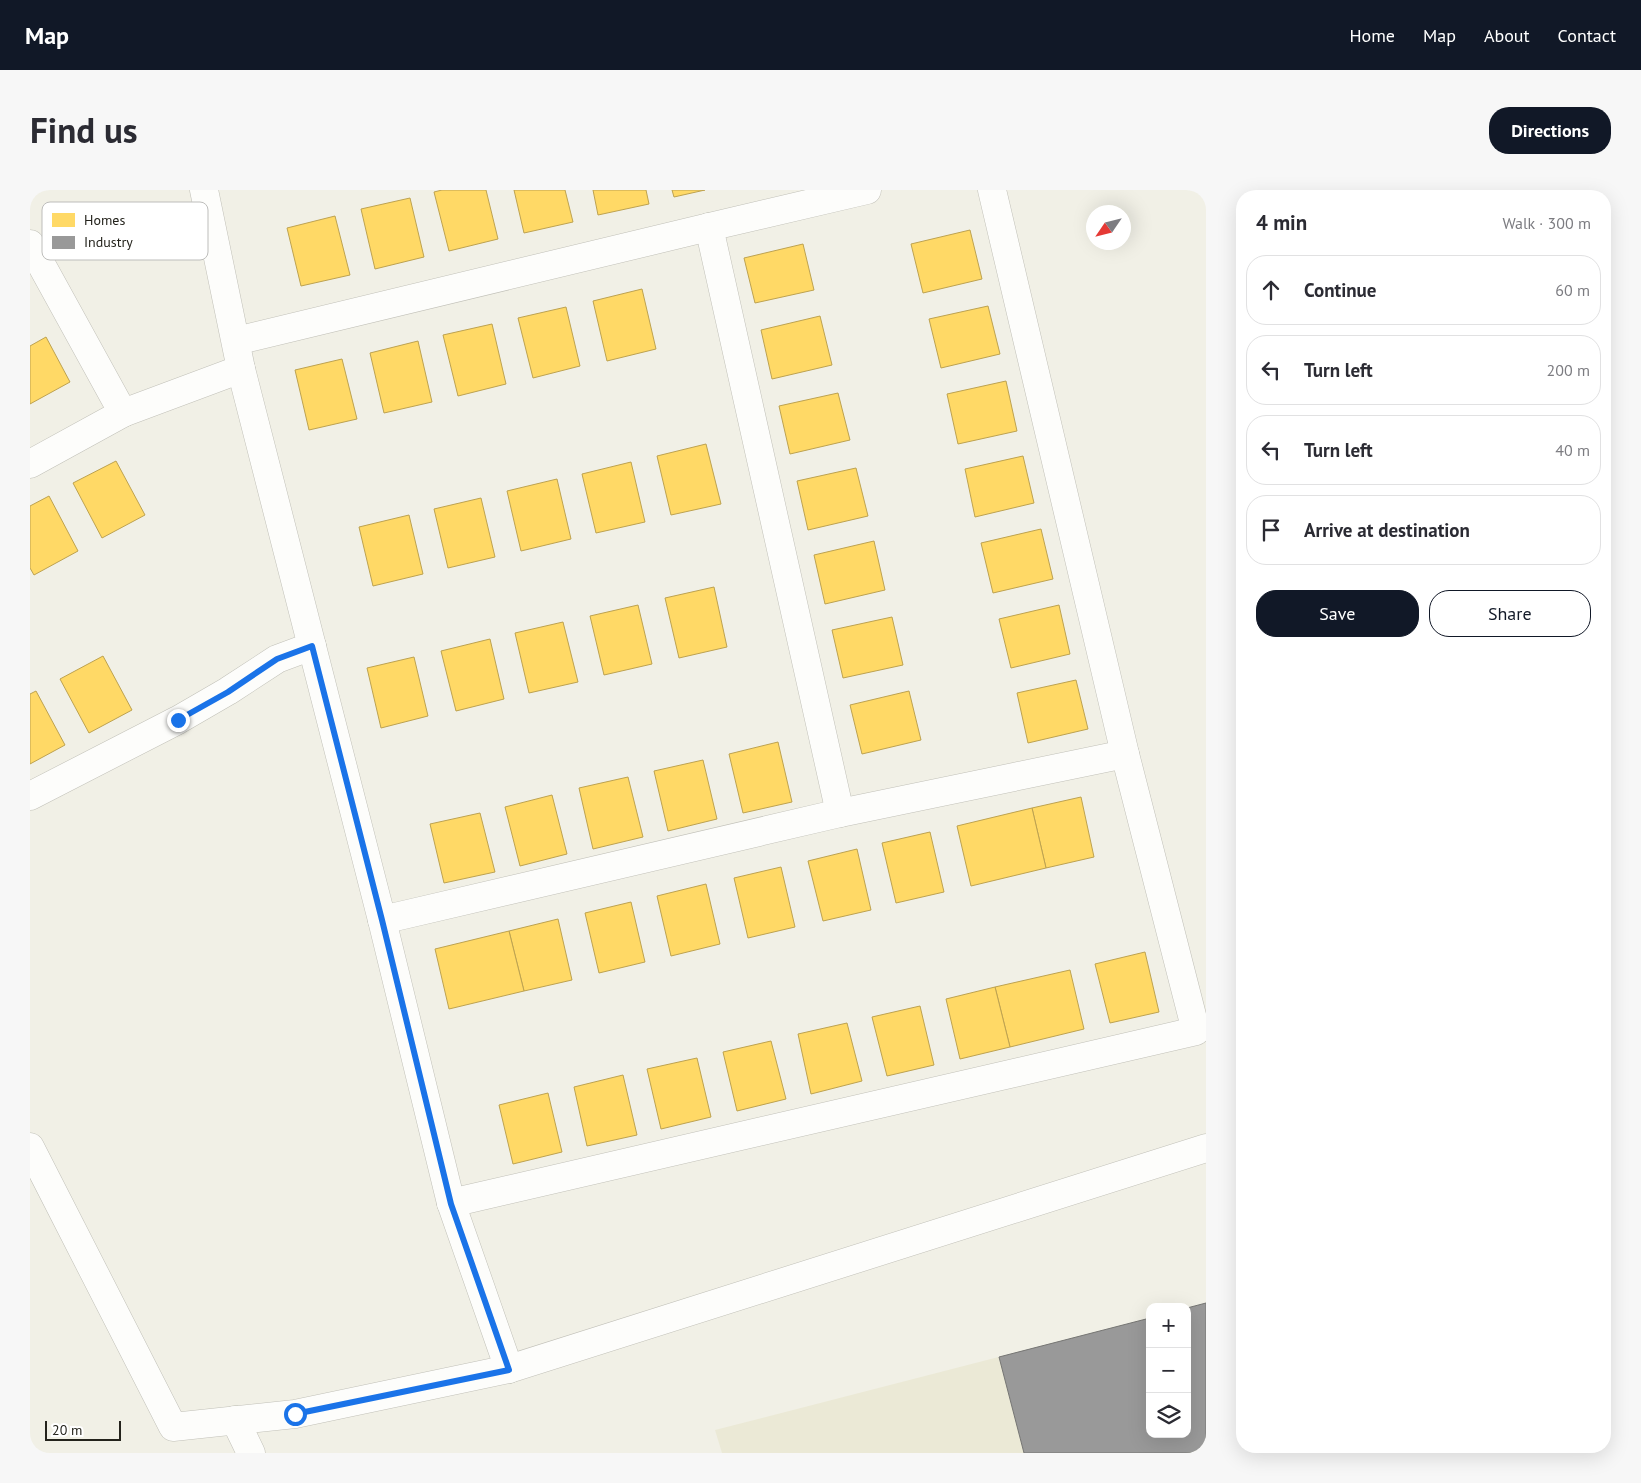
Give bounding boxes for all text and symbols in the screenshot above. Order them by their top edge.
text: Map [25,20,69,51]
text: Home [1349,24,1395,47]
text: Map [1423,24,1456,47]
text: About [1484,24,1530,47]
text: Contact [1558,24,1616,47]
text: Find us [30,107,138,153]
button: Directions [1489,107,1611,154]
legend [42,202,208,260]
north arrow [1086,205,1131,250]
text: 4 min [1256,209,1307,236]
text: Homes [84,211,125,229]
text: Walk · 300 m [1502,213,1591,233]
text: Industry [84,233,133,251]
icon: ahead [1257,276,1285,304]
text: Continue [1304,278,1376,302]
text: 60 m [1555,280,1590,300]
icon: left [1257,356,1285,384]
text: Turn left [1304,358,1373,382]
text: 200 m [1547,360,1590,380]
icon: left [1257,436,1285,464]
text: Turn left [1304,438,1373,462]
text: 40 m [1555,440,1590,460]
icon: arrive [1257,516,1285,544]
text: Arrive at destination [1304,518,1470,542]
button: Save [1256,590,1419,637]
button: Share [1429,590,1591,637]
route end [167,709,190,732]
map controls [1146,1303,1191,1438]
button: + [1146,1303,1191,1348]
button: − [1146,1348,1191,1393]
button: layers [1146,1393,1191,1438]
route start [284,1403,307,1426]
scale bar [45,1418,121,1441]
text: 20 m [52,1421,82,1439]

